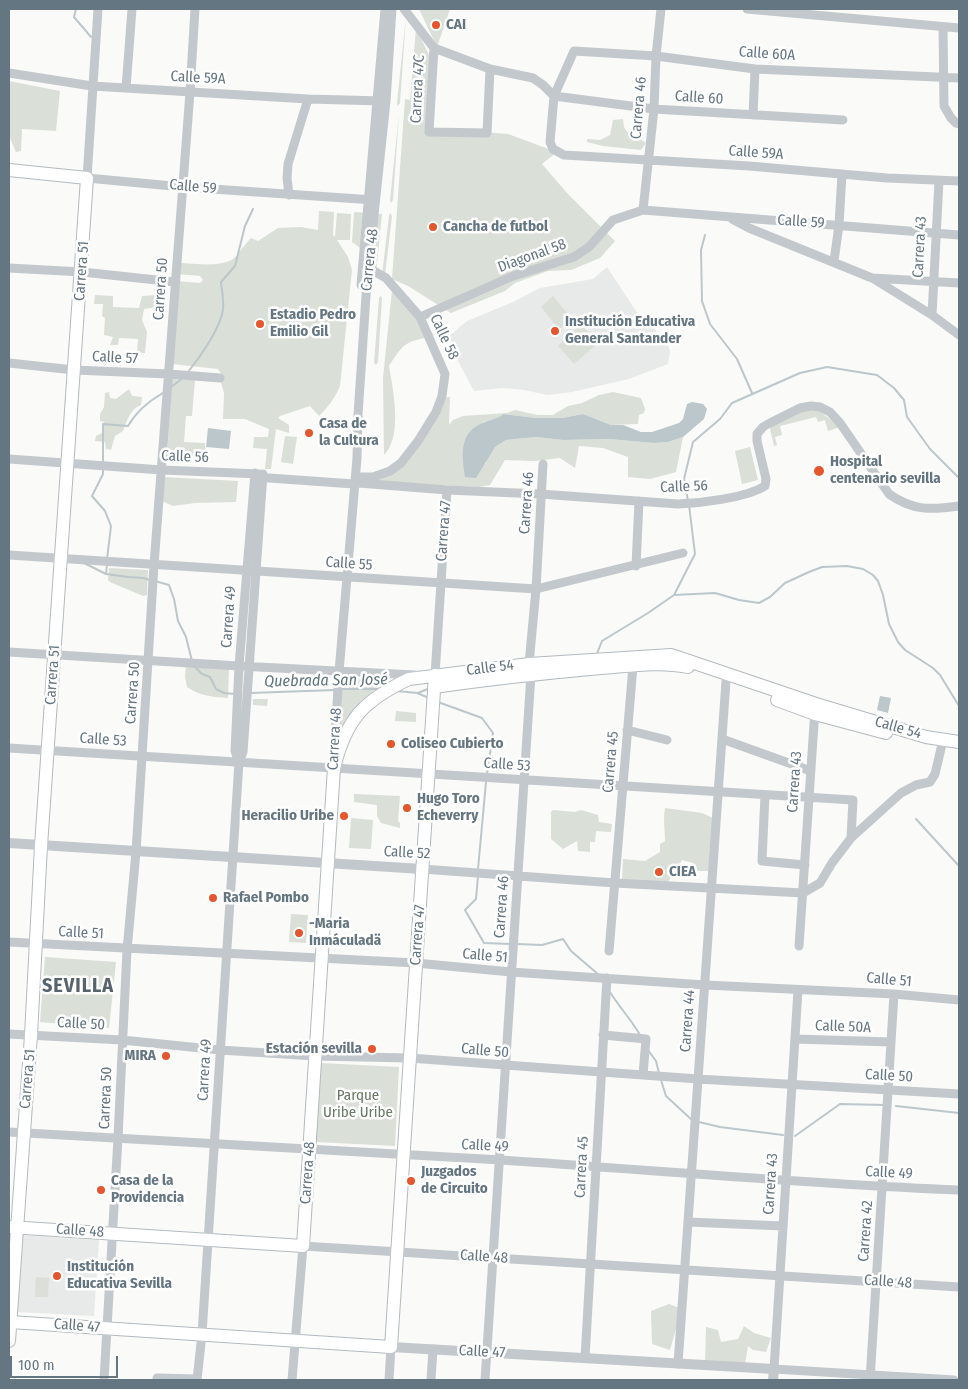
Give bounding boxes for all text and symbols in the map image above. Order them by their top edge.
place label: CAI [446,16,466,34]
marker: CAI [430,19,442,31]
street label: Calle 60A [738,43,796,65]
street label: Carrera 47C [407,54,429,124]
street label: Calle 59A [170,68,226,88]
street label: Carrera 46 [627,76,651,140]
street label: Calle 60 [674,87,724,109]
street label: Calle 59A [728,142,784,164]
street label: Calle 59 [169,176,217,198]
street label: Calle 59 [777,211,825,233]
street label: Carrera 43 [909,216,931,278]
place label: Cancha de futbol [443,218,548,236]
marker: Cancha de futbol [427,221,439,233]
street label: Carrera 48 [358,228,382,292]
street label: Diagonal 58 [495,235,569,277]
street label: Carrera 51 [71,240,93,302]
street label: Carrera 50 [150,257,172,321]
place label: Estadio Pedro Emilio Gil [270,306,356,341]
street label: Calle 58 [426,312,462,362]
place label: Institución Educativa General Santander [565,313,695,348]
marker: Estadio Pedro Emilio Gil [254,318,266,330]
marker: Institución Educativa General Santander [549,325,561,337]
street label: Calle 57 [92,348,138,368]
place label: Casa de la Cultura [319,415,379,450]
marker: Casa de la Cultura [303,427,315,439]
street label: Calle 56 [161,447,209,467]
place label: Hospital centenario sevilla [830,453,941,488]
marker: Hospital centenario sevilla [812,464,826,478]
street label: Carrera 46 [516,471,538,535]
street label: Calle 56 [660,477,708,497]
street label: Carrera 47 [433,500,455,562]
street label: Calle 55 [325,553,373,575]
street label: Carrera 49 [218,585,240,649]
street label: Carrera 51 [42,644,64,706]
street label: Calle 54 [465,656,515,680]
street label: Carrera 50 [122,661,144,725]
water label: Quebrada San José [264,670,388,692]
street label: Carrera 48 [324,707,346,771]
street label: Calle 54 [873,713,923,743]
street label: Calle 53 [79,729,127,751]
street label: Carrera 45 [599,730,623,794]
place label: Coliseo Cubierto [401,735,503,753]
marker: Coliseo Cubierto [385,738,397,750]
street label: Carrera 43 [784,751,806,813]
street label: Calle 53 [483,754,531,776]
place label: Hugo Toro Echeverry [417,790,480,825]
marker: Hugo Toro Echeverry [401,802,413,814]
place label: Heracilio Uribe [241,807,334,825]
marker: Heracilio Uribe [338,810,350,822]
street label: Calle 52 [383,843,431,863]
place label: CIEA [669,863,696,881]
marker: CIEA [653,866,665,878]
street label: Carrera 46 [491,875,513,939]
place label: Rafael Pombo [223,889,309,907]
marker: Rafael Pombo [207,892,219,904]
street label: Carrera 47 [407,904,429,966]
place label: -Maria Inmáculadä [309,915,381,950]
street label: Calle 51 [58,923,104,943]
marker: -Maria Inmáculadä [293,927,305,939]
street label: Calle 51 [462,945,508,967]
street label: Calle 51 [866,969,912,991]
district label: SEVILLA [41,974,115,998]
street label: Carrera 44 [677,989,699,1053]
street label: Calle 50 [56,1014,106,1034]
street label: Calle 50A [815,1017,871,1037]
street label: Carrera 49 [194,1038,216,1102]
place label: Estación sevilla [266,1040,362,1058]
street label: Calle 50 [460,1040,510,1062]
marker: Estación sevilla [366,1043,378,1055]
place label: MIRA [125,1047,156,1065]
street label: Carrera 51 [16,1048,40,1110]
marker: MIRA [160,1050,172,1062]
street label: Carrera 50 [96,1066,116,1130]
street label: Calle 50 [864,1066,914,1086]
park label: Parque Uribe Uribe [323,1087,393,1122]
street label: Calle 49 [461,1136,509,1156]
street label: Carrera 45 [571,1136,593,1198]
street label: Carrera 48 [297,1141,319,1205]
street label: Carrera 43 [760,1153,782,1215]
place label: Juzgados de Circuito [421,1163,488,1198]
street label: Calle 49 [865,1163,913,1183]
place label: Casa de la Providencia [111,1172,184,1207]
marker: Juzgados de Circuito [405,1175,417,1187]
marker: Casa de la Providencia [95,1184,107,1196]
street label: Carrera 42 [855,1200,877,1262]
street label: Calle 48 [55,1220,105,1242]
street label: Calle 48 [459,1246,509,1268]
place label: Institución Educativa Sevilla [67,1258,172,1293]
marker: Institución Educativa Sevilla [51,1270,63,1282]
street label: Calle 48 [863,1271,913,1293]
street label: Calle 47 [53,1315,101,1337]
street label: Calle 47 [458,1342,506,1362]
scale bar [12,1346,120,1378]
text: 100 m [18,1356,55,1374]

